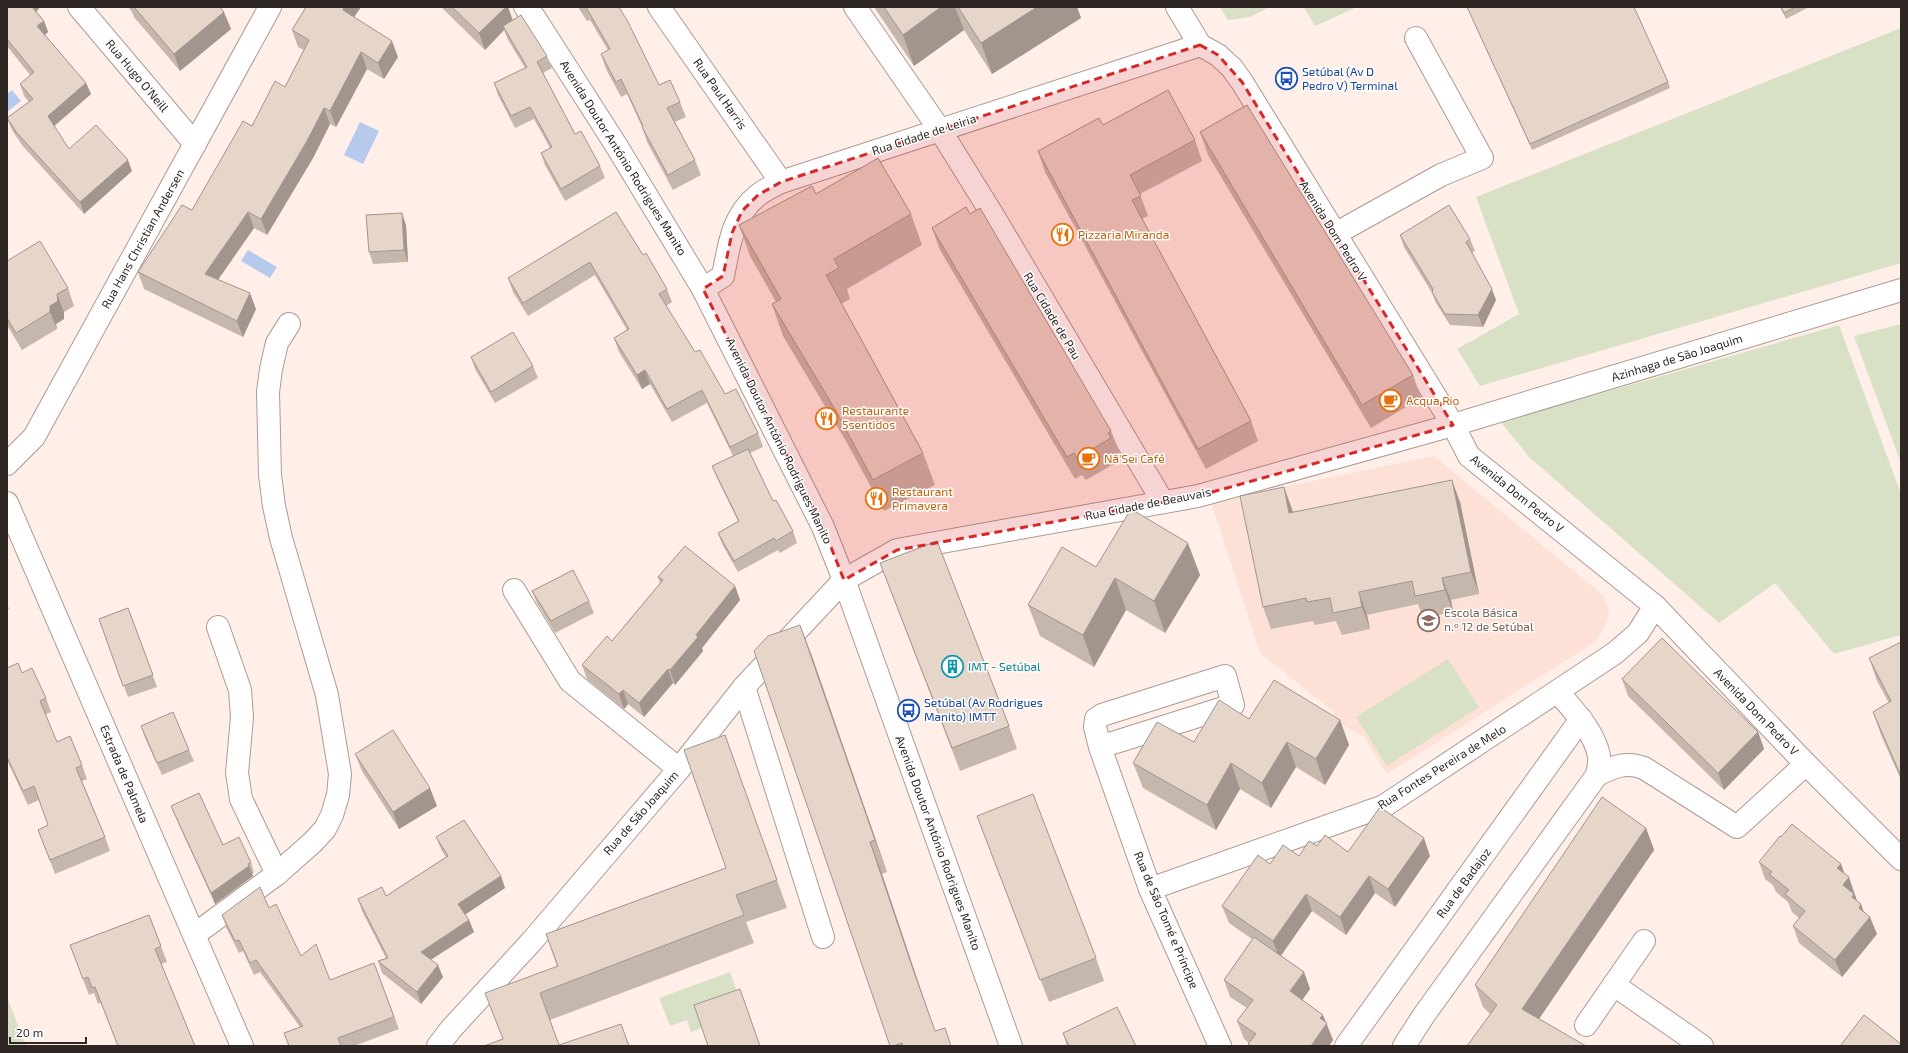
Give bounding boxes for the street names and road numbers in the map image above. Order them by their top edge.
street label: Rua Hugo O'Neill [103,36,172,115]
street label: Rua Paul Harris [691,55,750,132]
street label: Avenida Doutor António Rodrigues Manito [558,57,690,258]
street label: Rua Cidade de Leiria [870,111,978,158]
street label: Rua Hans Christian Andersen [98,166,186,311]
street label: Avenida Dom Pedro V [1297,178,1371,284]
street label: Rua Cidade de Pau [1021,269,1084,362]
street label: Azinhaga de São Joaquim [1610,330,1744,384]
street label: Avenida Doutor António Rodrigues Manito [724,335,836,546]
street label: Avenida Dom Pedro V [1468,451,1567,535]
street label: Rua Cidade de Beauvais [1084,484,1212,522]
street label: Avenida Dom Pedro V [1712,665,1802,758]
street label: Rua Fontes Pereira de Melo [1375,721,1508,811]
street label: Estrada de Palmela [98,722,152,825]
street label: Avenida Doutor António Rodrigues Manito [893,733,984,952]
street label: Rua de São Joaquim [600,767,681,857]
street label: Rua de Badajoz [1433,845,1494,921]
street label: Rua de São Tomé e Príncipe [1132,849,1202,990]

